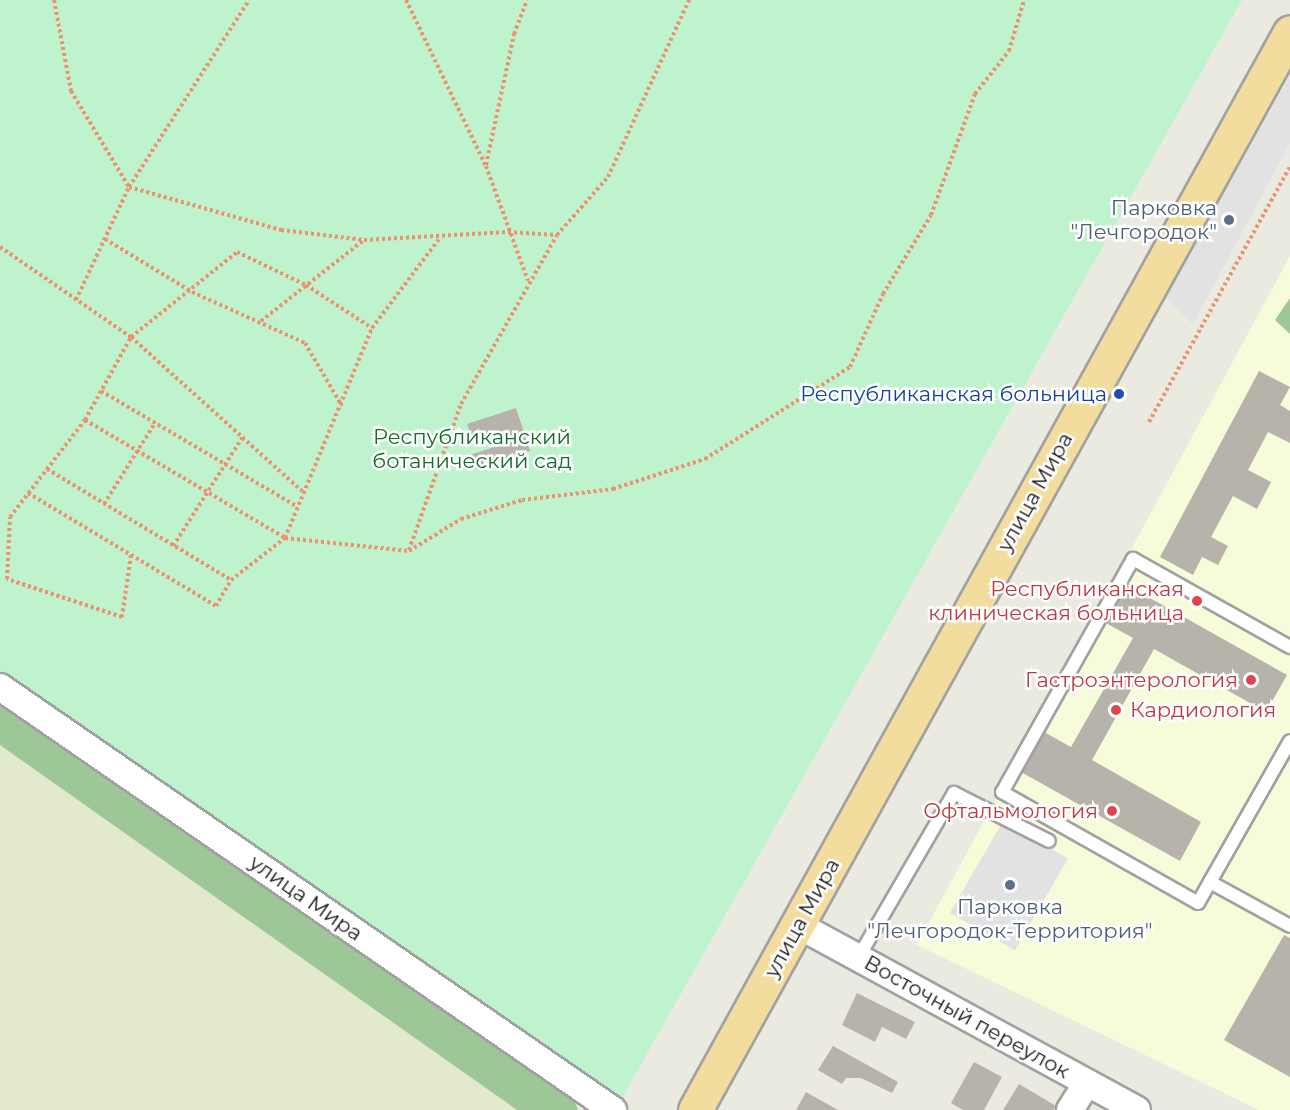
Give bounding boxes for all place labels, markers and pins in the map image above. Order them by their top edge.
place label: Парковка "Лечгородок" [1070,195,1217,245]
marker: Парковка "Лечгородок" [1222,213,1236,227]
place label: Республиканская больница [800,381,1107,407]
marker: Республиканская больница [1112,387,1126,401]
place label: Республиканская клиническая больница [928,576,1184,626]
marker: Республиканская клиническая больница [1188,592,1206,610]
place label: Гастроэнтерология [1025,667,1238,693]
marker: Гастроэнтерология [1242,671,1260,689]
place label: Кардиология [1130,697,1276,723]
marker: Кардиология [1107,701,1125,719]
place label: Офтальмология [923,798,1098,824]
marker: Офтальмология [1103,802,1121,820]
marker: Парковка "Лечгородок-Территория" [1003,878,1017,892]
place label: Парковка "Лечгородок-Территория" [867,894,1153,944]

